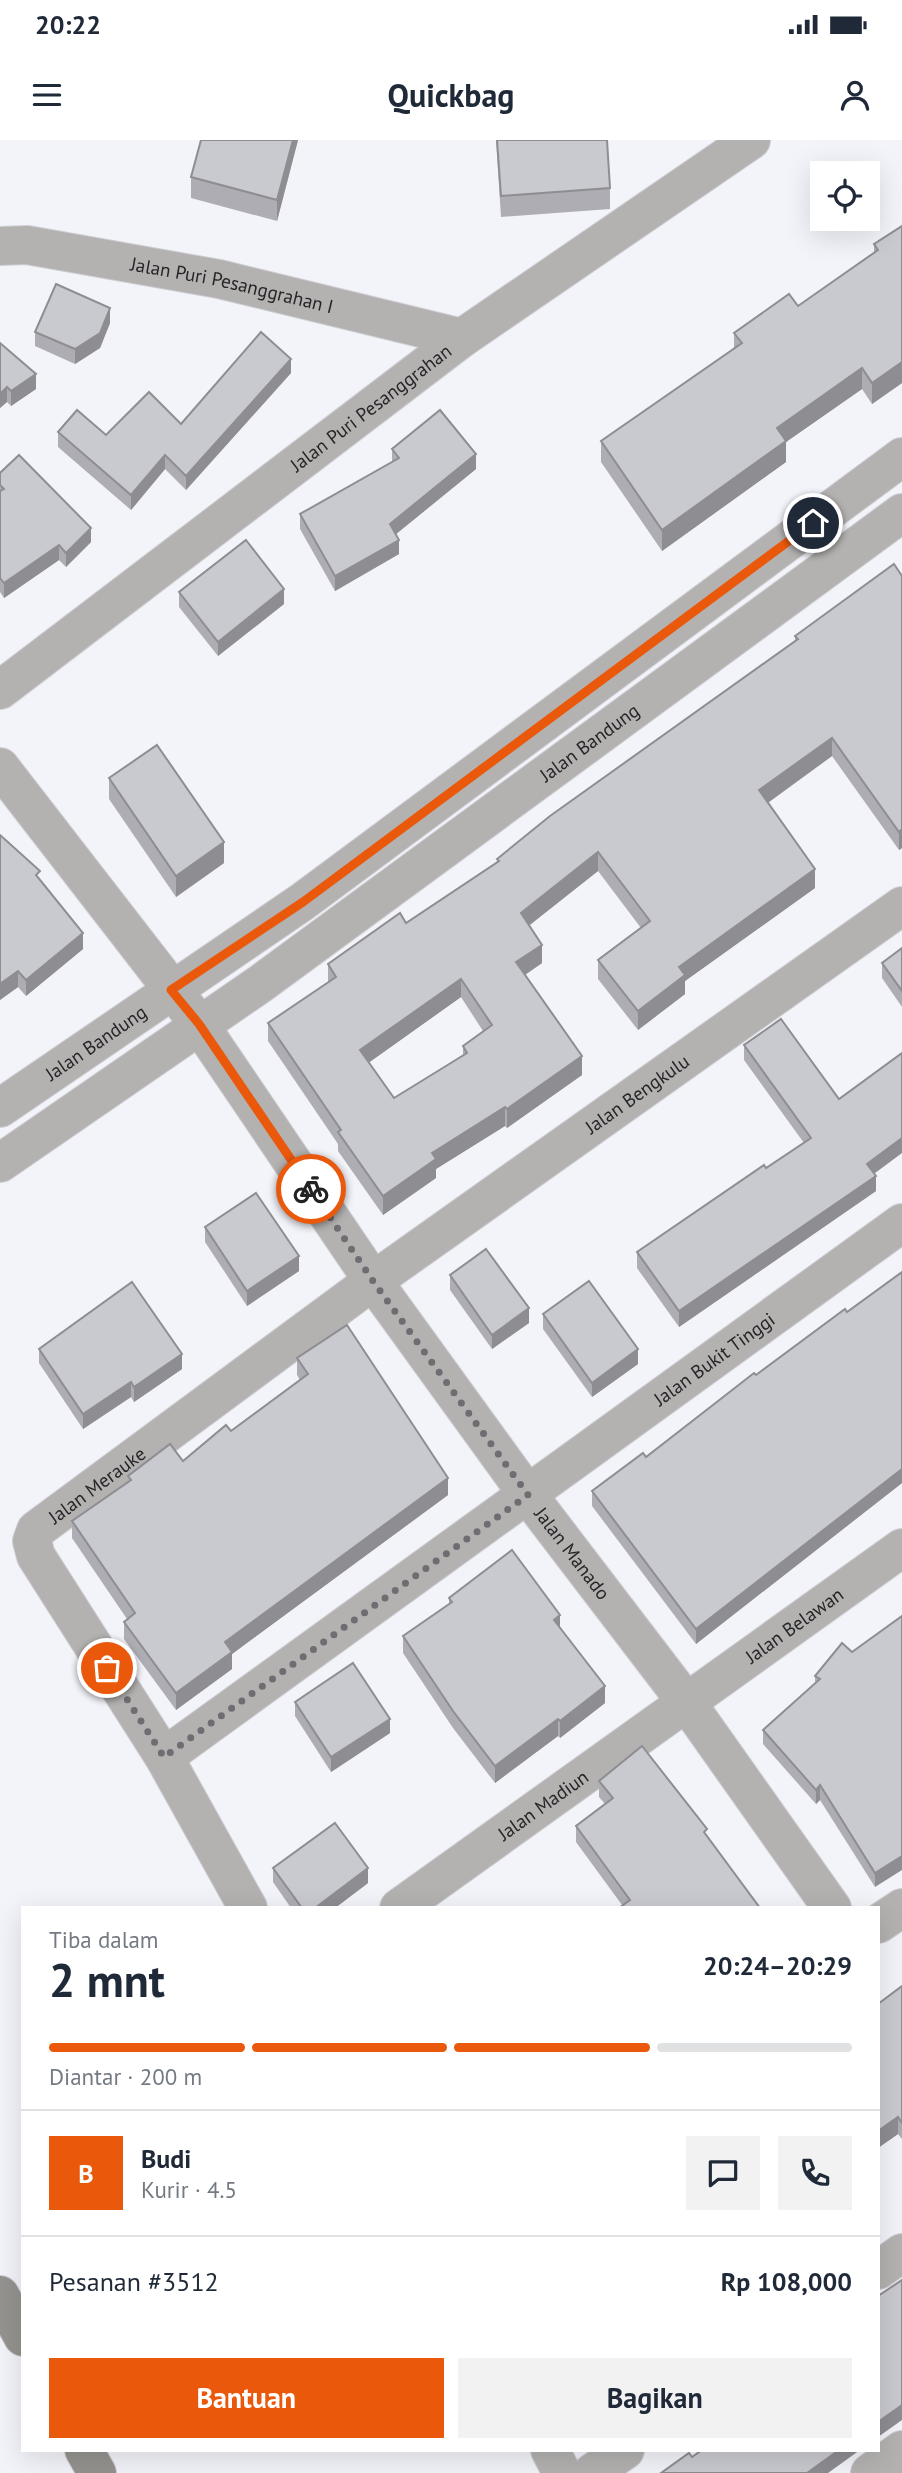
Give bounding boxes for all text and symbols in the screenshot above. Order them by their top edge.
text: 20:22 [35,8,101,41]
text: Quickbag [387,74,515,116]
icon: menu [28,76,66,114]
icon: person [836,76,874,114]
map controls [810,161,880,231]
button: locate [810,161,880,231]
street label: Jalan Puri Pesanggrahan I [128,251,336,318]
street label: Jalan Puri Pesanggrahan [285,339,456,477]
pin [783,493,843,553]
icon: home [794,504,832,542]
street label: Jalan Bandung [534,698,644,787]
street label: Jalan Bandung [40,1000,151,1086]
street label: Jalan Bengkulu [580,1049,694,1139]
courier [276,1154,346,1224]
icon: bike [292,1170,330,1208]
street label: Jalan Bukit Tinggi [648,1307,779,1411]
street label: Jalan Merauke [43,1441,150,1529]
street label: Jalan Manado [529,1501,616,1604]
street label: Jalan Belawan [740,1582,848,1669]
pin [77,1638,137,1698]
icon: bag [88,1649,126,1687]
street label: Jalan Madiun [492,1764,593,1846]
text: Tiba dalam [49,1925,158,1954]
text: 20:24–20:29 [703,1949,852,1982]
text: 2 mnt [49,1950,165,2010]
text: Diantar · 200 m [49,2062,202,2091]
button: chat [686,2136,760,2210]
button: phone [778,2136,852,2210]
text: Budi [141,2142,191,2175]
text: B [78,2157,94,2190]
text: Kurir · 4.5 [141,2175,237,2204]
text: Pesanan #3512 [49,2265,219,2298]
text: Rp 108,000 [721,2265,852,2298]
button: Bantuan [49,2358,444,2438]
button: Bagikan [458,2358,852,2438]

